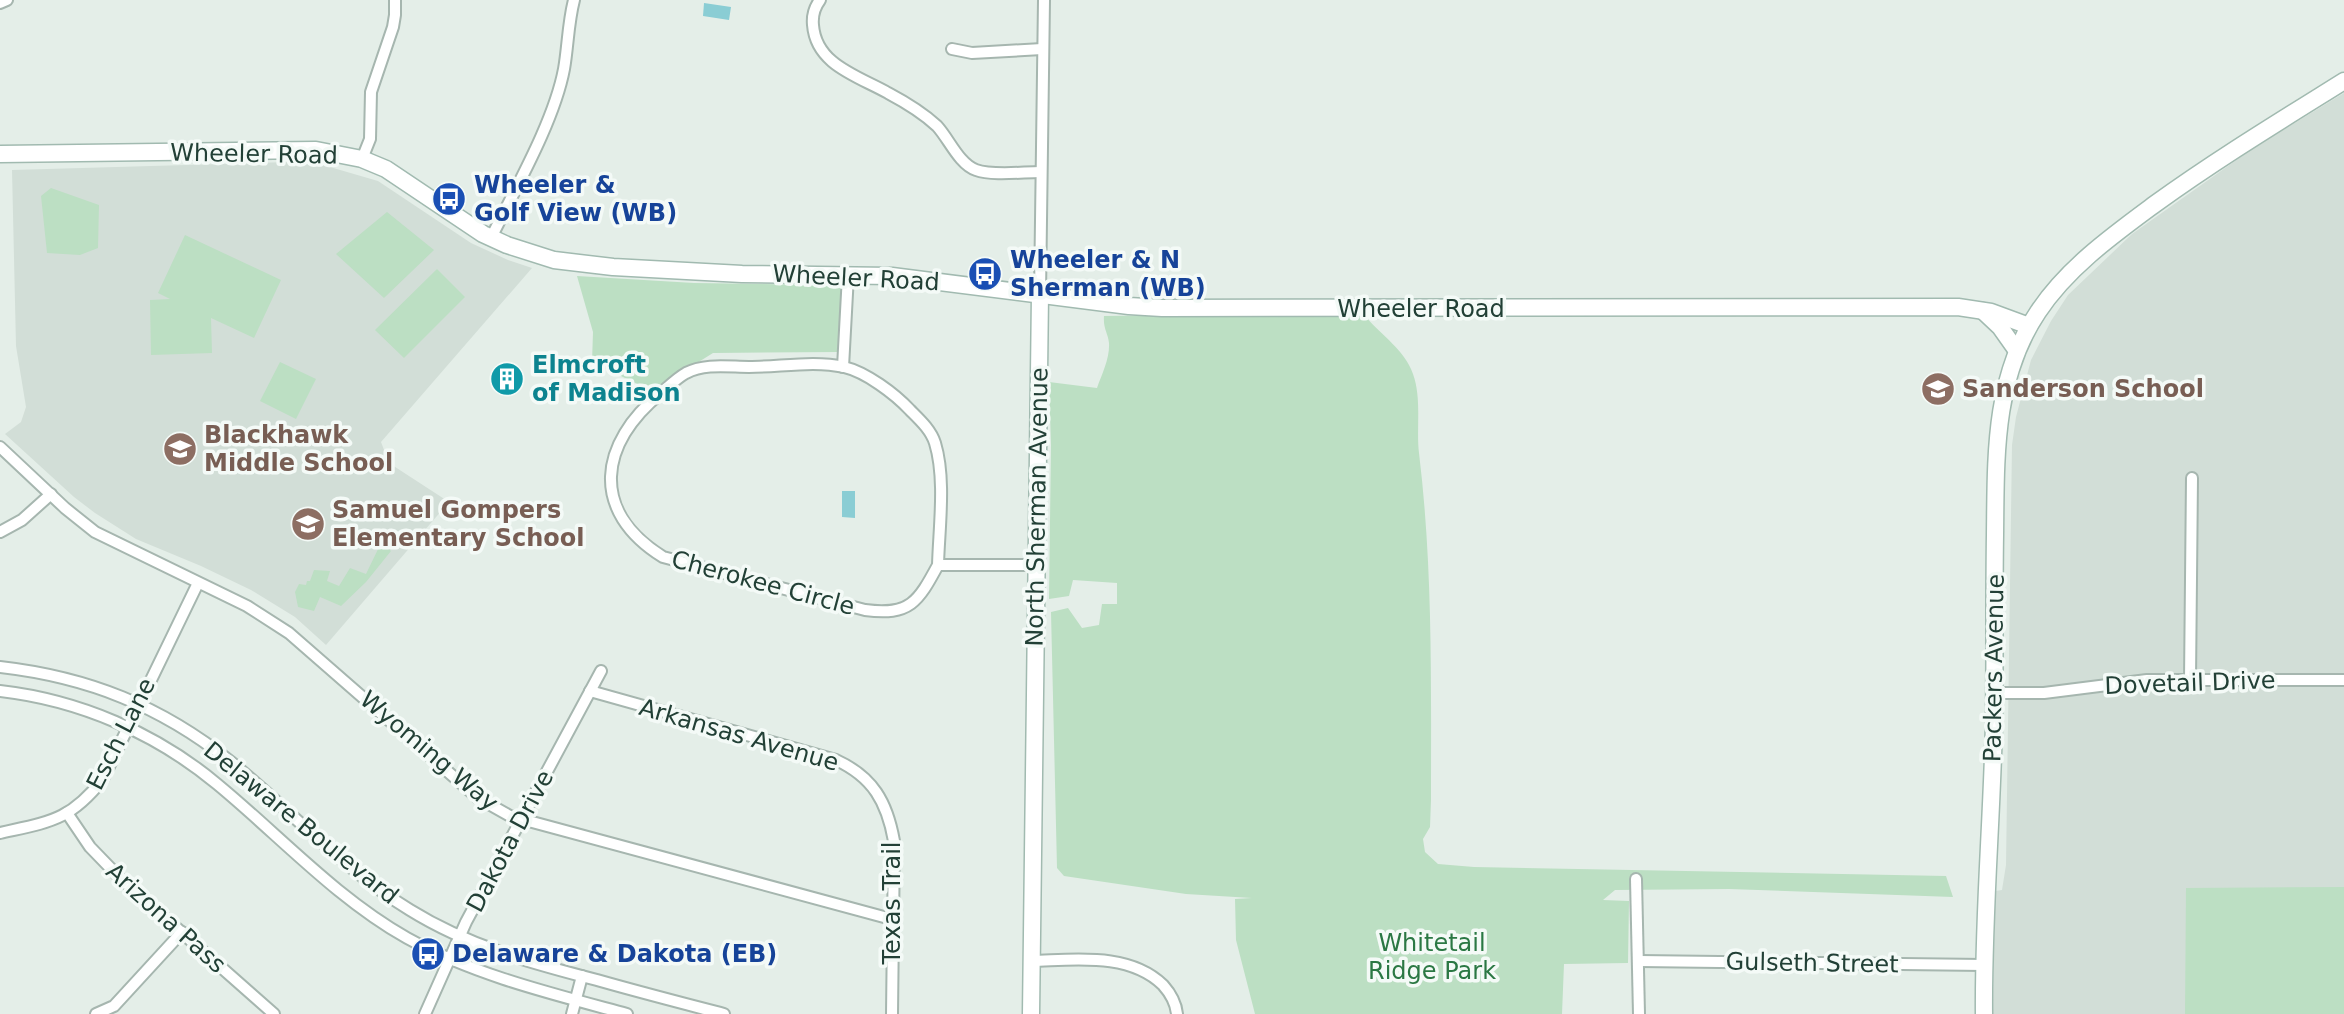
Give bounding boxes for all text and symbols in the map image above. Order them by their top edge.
street label: Wheeler Road [170,139,338,169]
place label: Wheeler & Golf View (WB) [474,171,677,227]
bus stop icon: Wheeler & Golf View (WB) [430,180,468,218]
place label: Wheeler & N Sherman (WB) [1010,246,1206,302]
bus stop icon: Wheeler & N Sherman (WB) [966,255,1004,293]
street label: Wheeler Road [772,260,940,296]
street label: Wheeler Road [1337,295,1505,323]
place label: Elmcroft of Madison [532,351,681,407]
building icon: Elmcroft of Madison [488,360,526,398]
street label: North Sherman Avenue [1021,367,1053,647]
school or university icon: Sanderson School [1919,370,1957,408]
place label: Sanderson School [1962,375,2204,403]
place label: Blackhawk Middle School [204,421,393,477]
school or university icon: Blackhawk Middle School [161,430,199,468]
place label: Samuel Gompers Elementary School [332,496,585,552]
school or university icon: Samuel Gompers Elementary School [289,505,327,543]
street label: Cherokee Circle [668,545,858,621]
street label: Packers Avenue [1978,574,2010,762]
street label: Dovetail Drive [2104,666,2276,700]
street label: Esch Lane [81,673,161,795]
street label: Wyoming Way [354,685,504,817]
street label: Arkansas Avenue [636,693,842,777]
street label: Delaware Boulevard [198,736,404,910]
street label: Dakota Drive [461,765,559,917]
street label: Texas Trail [878,841,906,966]
street label: Arizona Pass [101,857,231,979]
park label: Whitetail Ridge Park [1368,929,1496,985]
bus stop icon: Delaware & Dakota (EB) [409,935,447,973]
place label: Delaware & Dakota (EB) [452,940,777,968]
street label: Gulseth Street [1725,947,1899,979]

